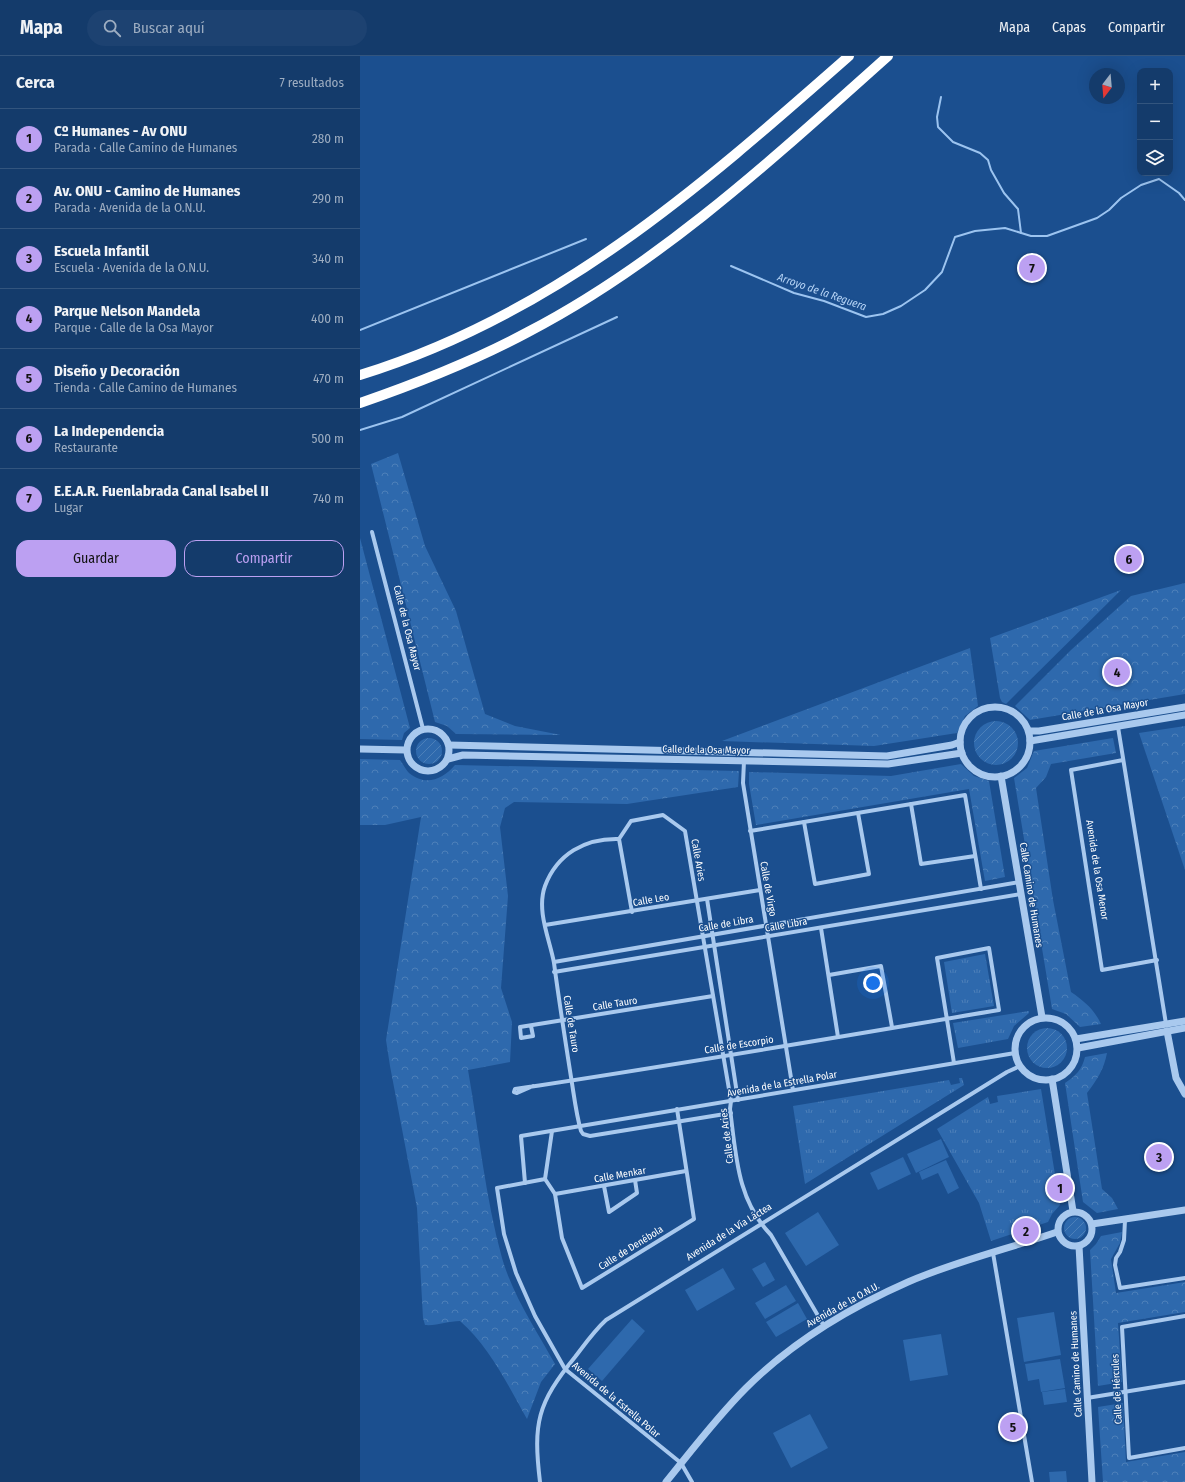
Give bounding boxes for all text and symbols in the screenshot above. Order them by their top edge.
search box [87,10,367,46]
text: Mapa [20,16,63,39]
icon: search [101,17,123,39]
text: Buscar aquí [133,19,205,37]
text: Mapa [999,19,1030,36]
text: Capas [1052,19,1086,36]
text: Compartir [1108,19,1165,36]
north arrow [1089,68,1125,104]
map controls [1137,68,1173,176]
button: + [1137,68,1173,104]
text: Cerca [16,72,55,93]
text: 7 resultados [279,75,344,90]
button: − [1137,104,1173,140]
text: Cº Humanes - Av ONU [54,122,187,140]
text: 1 [26,131,32,146]
text: 280 m [312,131,344,146]
text: Parada · Calle Camino de Humanes [54,140,237,155]
button: layers [1137,140,1173,176]
text: Av. ONU - Camino de Humanes [54,182,240,200]
text: 2 [26,191,32,206]
text: 290 m [312,191,344,206]
text: Parada · Avenida de la O.N.U. [54,200,205,215]
text: Escuela Infantil [54,242,149,260]
text: 3 [26,251,32,266]
text: 340 m [312,251,344,266]
pin: 7 [1019,253,1045,283]
text: Escuela · Avenida de la O.N.U. [54,260,209,275]
water label: Arroyo de la Reguera [775,270,869,313]
text: Parque Nelson Mandela [54,302,200,320]
text: 4 [26,311,32,326]
text: 400 m [311,311,344,326]
text: Parque · Calle de la Osa Mayor [54,320,214,335]
text: Diseño y Decoración [54,362,180,380]
text: 5 [26,371,32,386]
text: 470 m [313,371,344,386]
text: Tienda · Calle Camino de Humanes [54,380,237,395]
text: La Independencia [54,422,164,440]
text: 6 [26,431,32,446]
text: 500 m [311,431,344,446]
text: Restaurante [54,440,118,455]
text: E.E.A.R. Fuenlabrada Canal Isabel II [54,482,269,500]
text: 7 [26,491,32,506]
text: 740 m [313,491,344,506]
text: Lugar [54,500,83,515]
button: Guardar [16,540,176,577]
button: Compartir [184,540,344,577]
pin: 6 [1116,544,1142,574]
street label: Calle de la Osa Mayor [391,584,424,672]
pin: 4 [1104,657,1130,687]
street label: Calle de la Osa Mayor [1061,696,1150,724]
street label: Calle de la Osa Mayor [662,743,750,757]
street label: Avenida de la Osa Menor [1083,819,1111,921]
street label: Calle Aries [688,838,708,882]
street label: Calle Camino de Humanes [1017,842,1045,948]
street label: Calle de Virgo [757,861,779,917]
street label: Calle Leo [632,891,670,909]
street label: Calle de Libra [698,913,754,935]
street label: Calle Libra [764,915,808,935]
your location [863,973,883,993]
street label: Calle de Tauro [561,995,581,1053]
street label: Calle Tauro [592,995,638,1013]
street label: Calle de Escorpio [704,1034,774,1056]
street label: Avenida de la Estrella Polar [726,1068,838,1100]
street label: Calle de Aries [718,1108,736,1164]
pin: 3 [1146,1142,1172,1172]
street label: Calle Menkar [593,1164,647,1185]
pin: 1 [1047,1173,1073,1203]
street label: Avenida de la Vía Láctea [683,1200,774,1263]
pin: 2 [1013,1216,1039,1246]
street label: Calle de Denébola [596,1223,666,1273]
street label: Avenida de la O.N.U. [804,1280,882,1330]
street label: Calle Camino de Humanes [1067,1311,1085,1417]
street label: Calle de Hércules [1109,1354,1125,1424]
street label: Avenida de la Estrella Polar [569,1360,663,1441]
pin: 5 [1000,1412,1026,1442]

